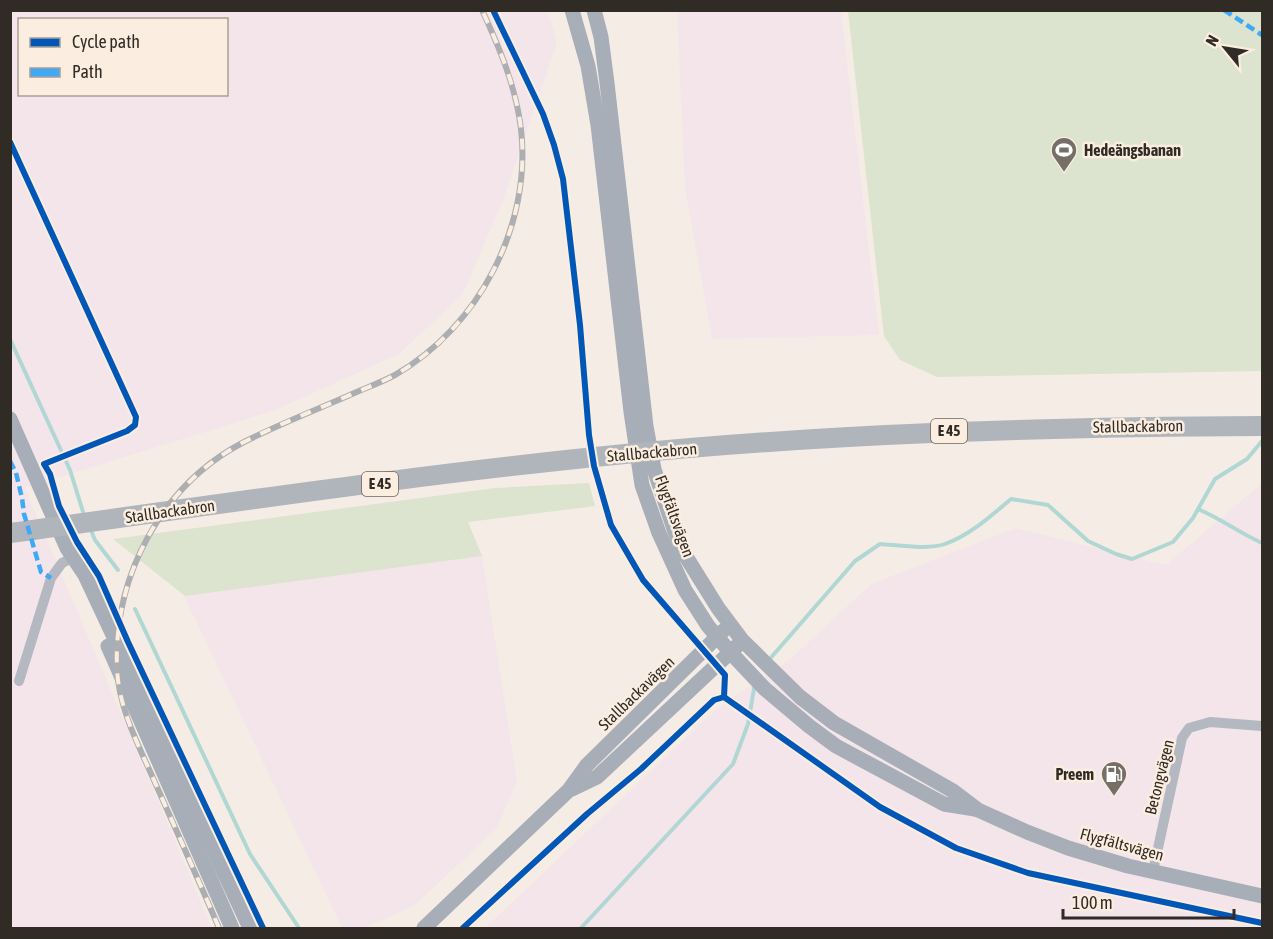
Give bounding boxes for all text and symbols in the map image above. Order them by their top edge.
legend [18,18,228,96]
north arrow [1195,18,1255,78]
text: Cycle path [72,31,140,52]
text: N [1202,32,1222,49]
text: Path [72,61,103,82]
sports icon: Hedeängsbanan [1049,135,1079,173]
place label: Hedeängsbanan [1084,141,1181,159]
street label: Stallbackabron [1093,416,1183,436]
road number: E 45 [931,419,967,443]
street label: Stallbackabron [606,439,698,465]
road number: E 45 [362,472,398,496]
street label: Flygfältsvägen [651,473,698,560]
street label: Stallbackabron [124,496,216,526]
street label: Stallbackavägen [594,652,678,734]
street label: Betongvägen [1141,738,1178,817]
fuel station icon: Preem [1099,759,1129,797]
place label: Preem [1055,765,1094,783]
street label: Flygfältsvägen [1078,824,1166,865]
scale bar [1063,882,1234,920]
text: 100 m [1072,892,1113,913]

